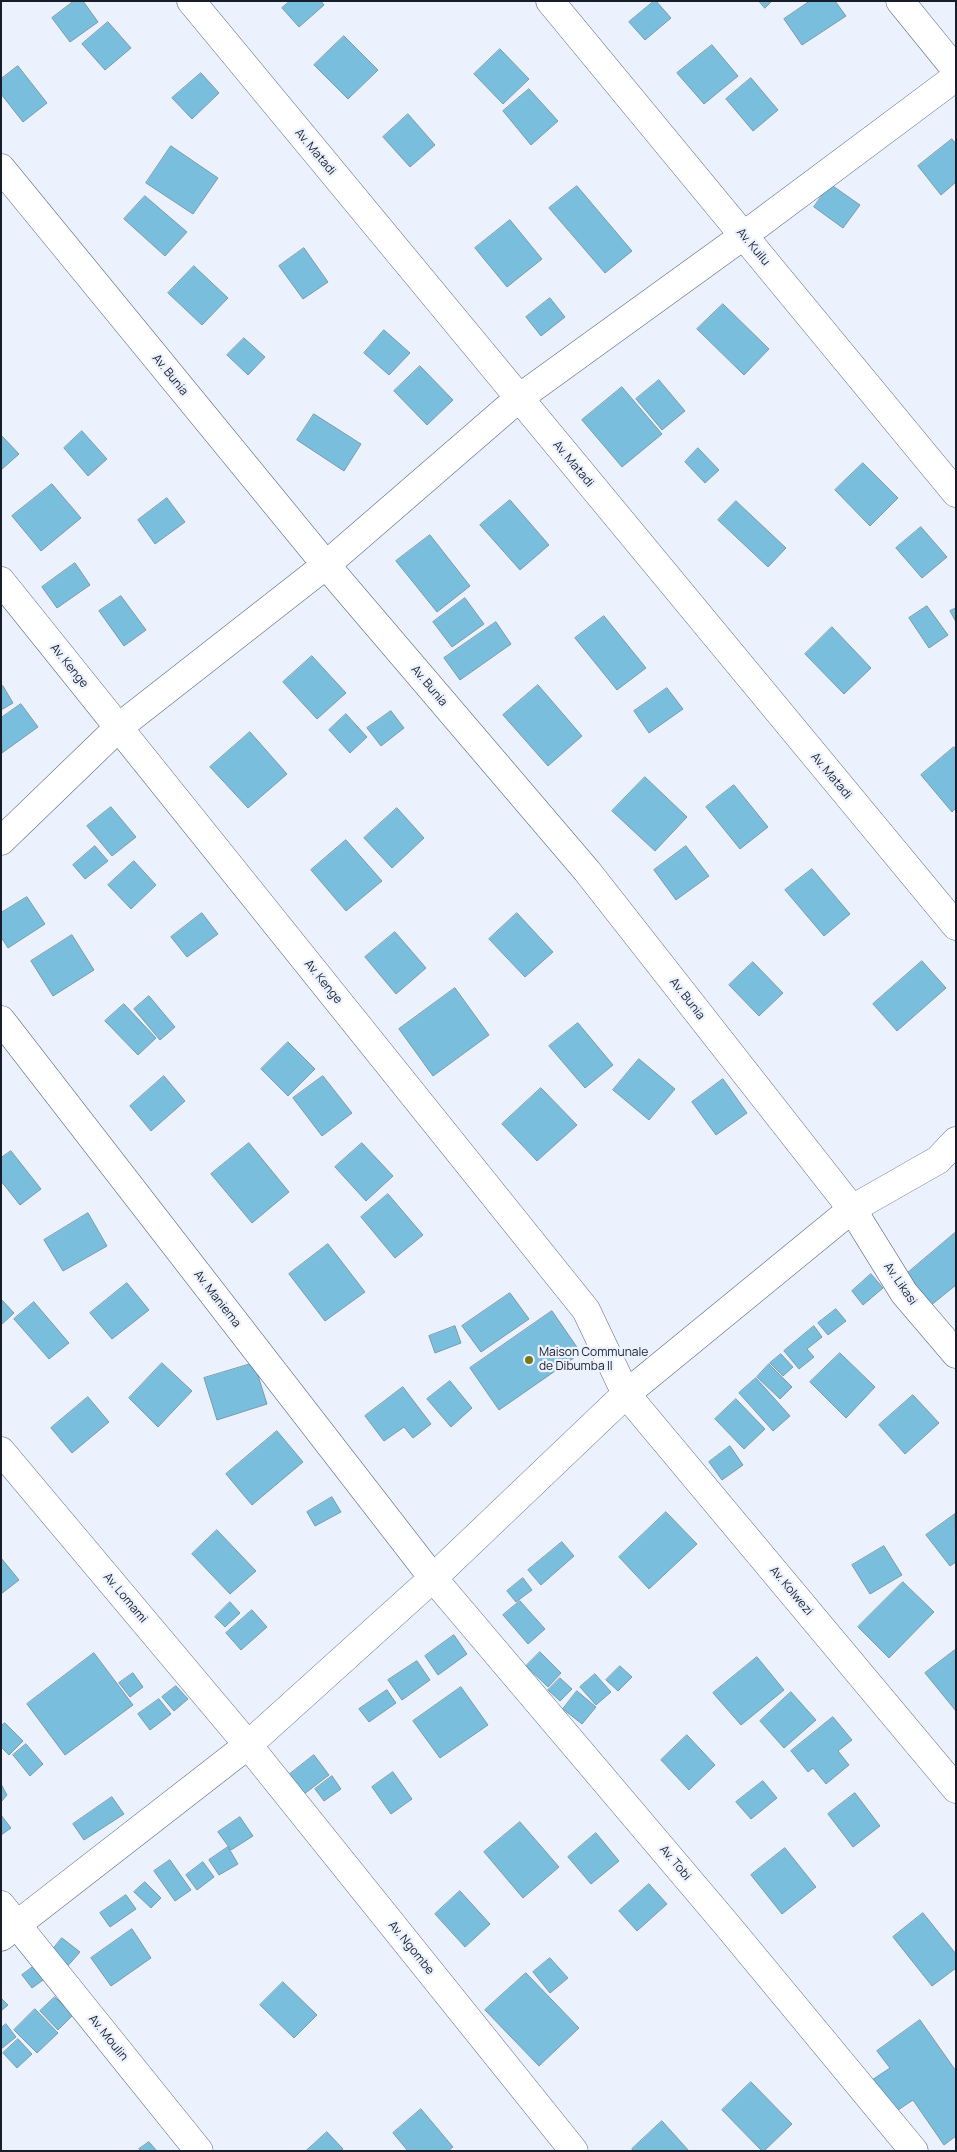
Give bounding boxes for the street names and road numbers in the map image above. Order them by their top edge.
street label: Av. Matadi [292,126,338,178]
street label: Av. Kuilu [733,225,773,269]
street label: Av. Bunia [149,352,191,398]
street label: Av. Matadi [550,438,596,490]
street label: Av. Kenge [47,641,91,691]
street label: Av. Bunia [408,663,450,709]
street label: Av. Matadi [808,750,854,802]
street label: Av. Kenge [301,957,345,1007]
street label: Av. Bunia [666,975,708,1023]
street label: Av. Likasi [880,1260,920,1308]
street label: Av. Maniema [190,1268,244,1330]
street label: Av. Kolwezi [766,1564,816,1618]
street label: Av. Lomami [100,1570,150,1626]
street label: Av. Tobi [656,1843,694,1883]
street label: Av. Ngombe [385,1918,437,1978]
street label: Av. Moulin [85,2012,131,2064]

